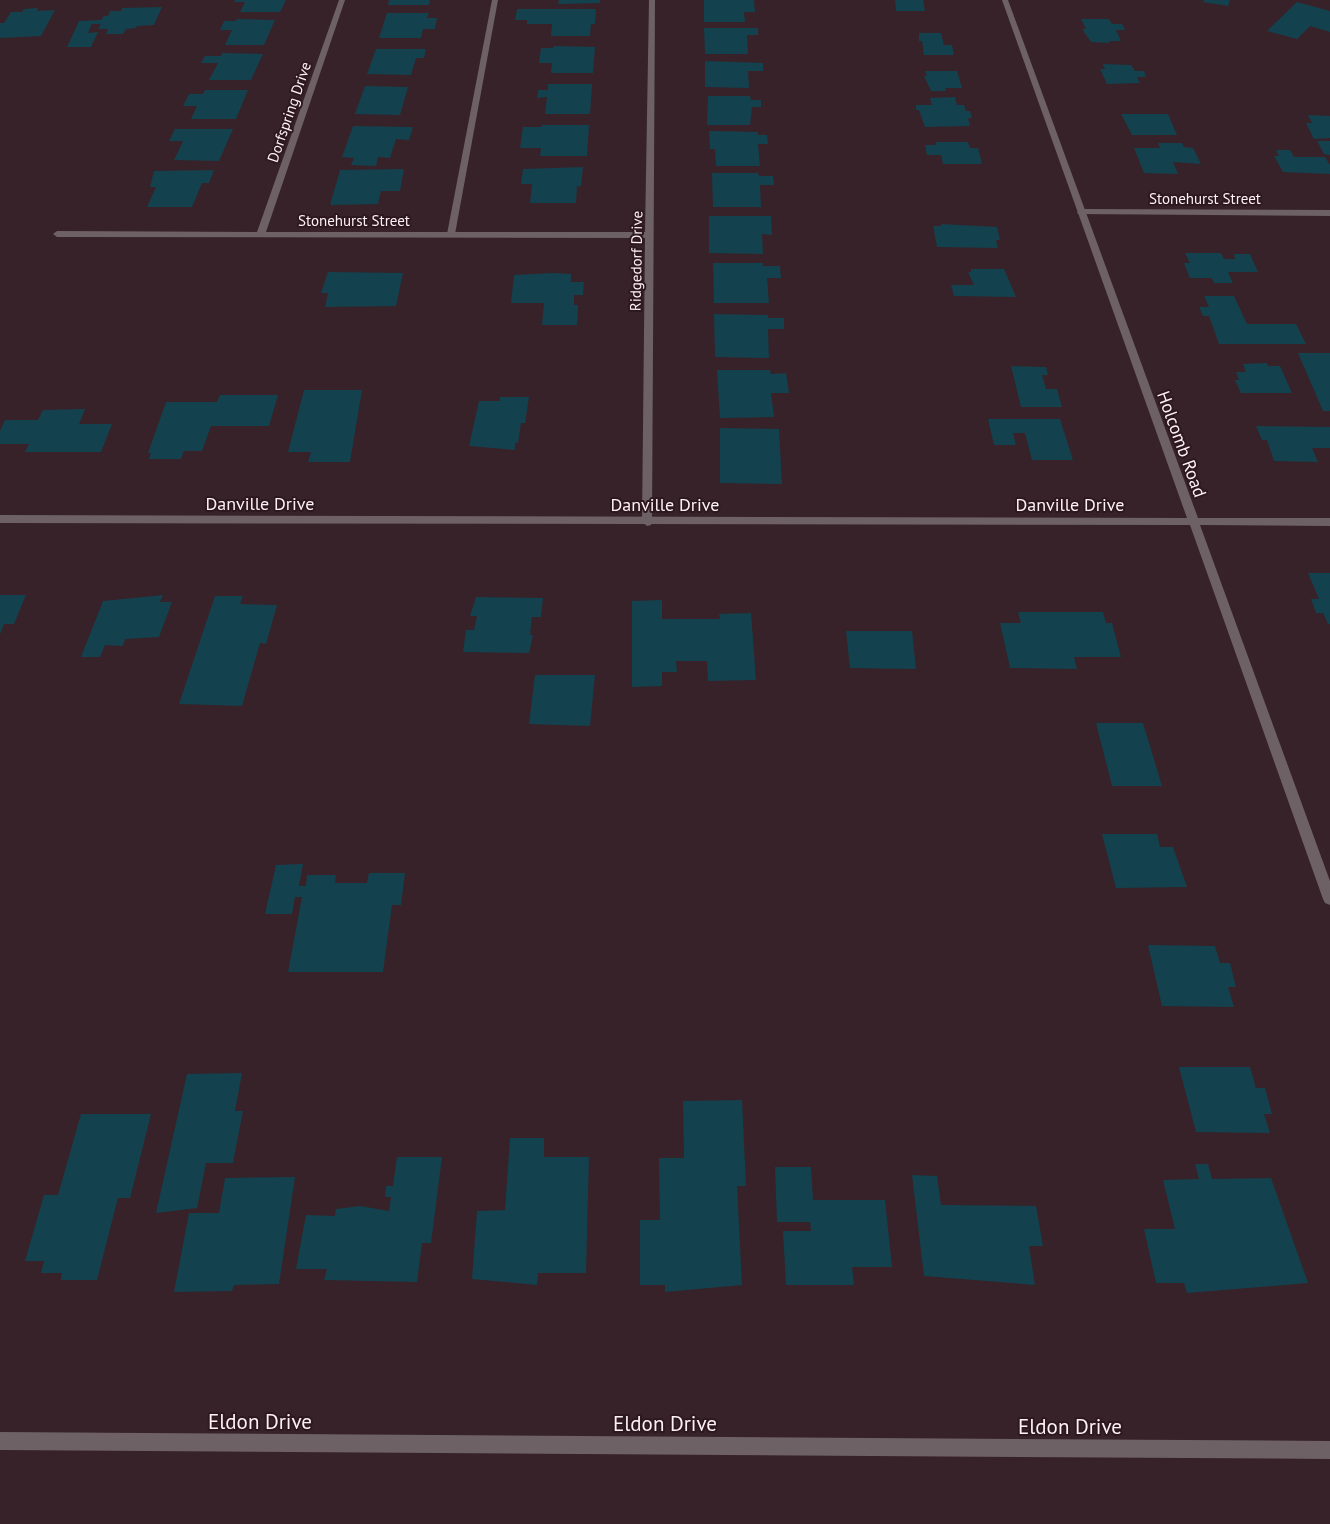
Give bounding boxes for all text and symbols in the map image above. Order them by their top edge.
street label: Dorfspring Drive [263,59,315,165]
street label: Stonehurst Street [1149,189,1261,208]
street label: Stonehurst Street [298,211,410,230]
street label: Ridgedorf Drive [626,211,646,311]
street label: Holcomb Road [1152,388,1212,500]
street label: Danville Drive [206,492,314,515]
street label: Danville Drive [611,493,719,516]
street label: Danville Drive [1016,493,1124,516]
street label: Eldon Drive [208,1408,312,1435]
street label: Eldon Drive [613,1410,717,1437]
street label: Eldon Drive [1018,1413,1122,1440]

